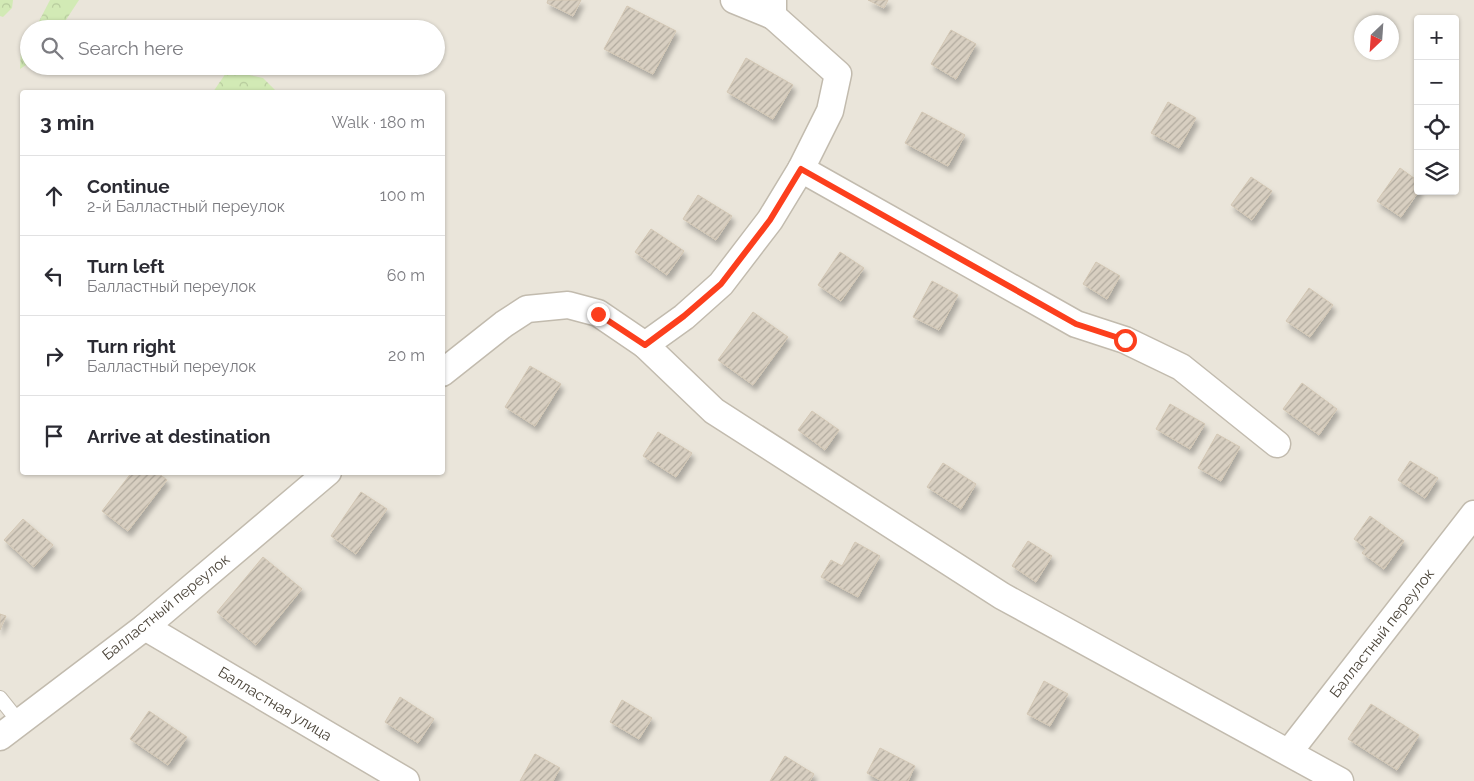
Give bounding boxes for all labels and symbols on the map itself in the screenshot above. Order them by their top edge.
north arrow [1354,15,1399,60]
route end [587,303,610,326]
route start [1114,329,1137,352]
street label: Балластный переулок [99,550,234,664]
street label: Балластный переулок [1326,565,1438,701]
street label: Балластная улица [215,663,335,745]

